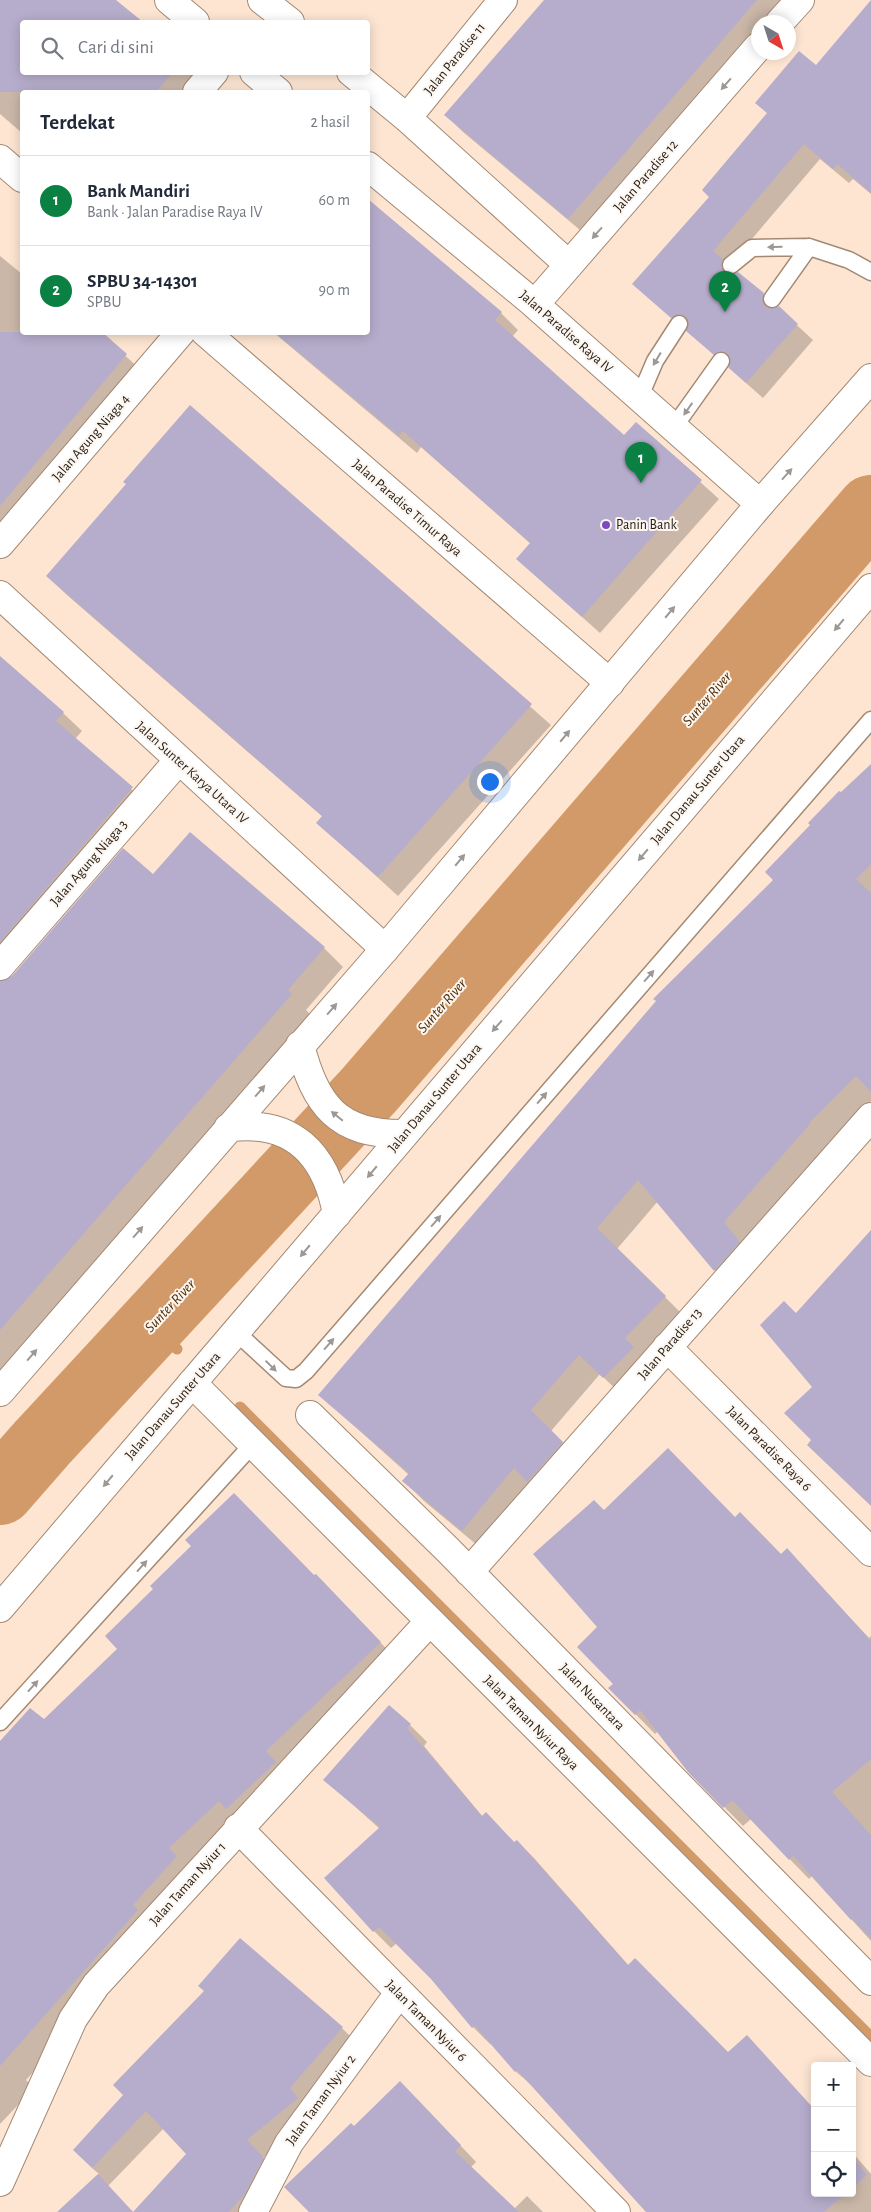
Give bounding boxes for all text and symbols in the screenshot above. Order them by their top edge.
north arrow [751,15,796,60]
search box [20,20,370,75]
street label: Jalan Paradise 11 [422,20,488,98]
icon: search [38,34,66,62]
text: Cari di sini [78,38,154,57]
one-way arrow [721,77,732,90]
text: Terdekat [40,112,115,133]
text: 2 hasil [311,114,350,130]
street label: Jalan Paradise 12 [611,138,681,214]
text: Bank Mandiri [87,182,190,201]
text: 1 [53,192,59,208]
text: 60 m [319,192,350,208]
text: Bank · Jalan Paradise Raya IV [87,204,262,220]
one-way arrow [591,226,602,239]
one-way arrow [767,243,783,251]
pin: 2 [709,271,741,312]
text: SPBU 34-14301 [87,272,198,291]
text: 2 [52,282,60,298]
text: 90 m [319,282,350,298]
street label: Jalan Paradise Raya IV [517,288,615,376]
text: SPBU [87,294,121,310]
one-way arrow [652,352,661,365]
street label: Jalan Agung Niaga 4 [50,392,132,484]
one-way arrow [683,402,693,415]
pin: 1 [625,442,657,483]
street label: Jalan Paradise Timur Raya [350,457,465,559]
one-way arrow [781,468,792,481]
place label: Panin Bank [616,518,677,532]
marker: Panin Bank [600,519,612,531]
one-way arrow [664,606,676,618]
one-way arrow [834,618,845,631]
water label: Sunter River [680,668,735,729]
street label: Jalan Sunter Karya Utara IV [133,719,251,827]
one-way arrow [560,730,571,743]
street label: Jalan Danau Sunter Utara [649,733,748,847]
your location [477,769,503,795]
street label: Jalan Agung Niaga 3 [48,817,130,909]
one-way arrow [637,848,649,860]
one-way arrow [455,853,466,866]
one-way arrow [643,970,655,982]
water label: Sunter River [415,975,470,1036]
one-way arrow [326,1003,338,1015]
one-way arrow [491,1019,503,1031]
street label: Jalan Danau Sunter Utara [386,1041,485,1155]
one-way arrow [255,1085,266,1098]
one-way arrow [537,1092,548,1105]
one-way arrow [331,1110,344,1121]
one-way arrow [367,1165,378,1178]
one-way arrow [430,1215,441,1227]
one-way arrow [133,1226,144,1239]
one-way arrow [300,1245,311,1257]
water label: Sunter River [142,1276,199,1335]
street label: Jalan Paradise 13 [635,1306,705,1382]
one-way arrow [323,1338,335,1350]
one-way arrow [26,1349,38,1361]
street label: Jalan Danau Sunter Utara [123,1349,224,1462]
one-way arrow [265,1360,277,1372]
street label: Jalan Paradise Raya 6 [724,1404,814,1494]
one-way arrow [103,1474,114,1487]
one-way arrow [136,1561,148,1573]
street label: Jalan Nusantara [557,1661,628,1733]
street label: Jalan Taman Nyiur Raya [481,1673,581,1773]
one-way arrow [27,1681,39,1693]
street label: Jalan Taman Nyiur 1 [147,1840,229,1928]
street label: Jalan Taman Nyiur 6 [383,1978,469,2064]
street label: Jalan Taman Nyiur 2 [284,2052,358,2148]
map controls [811,2062,856,2197]
button: + [811,2062,856,2107]
button: − [811,2107,856,2152]
button: locate [811,2152,856,2197]

